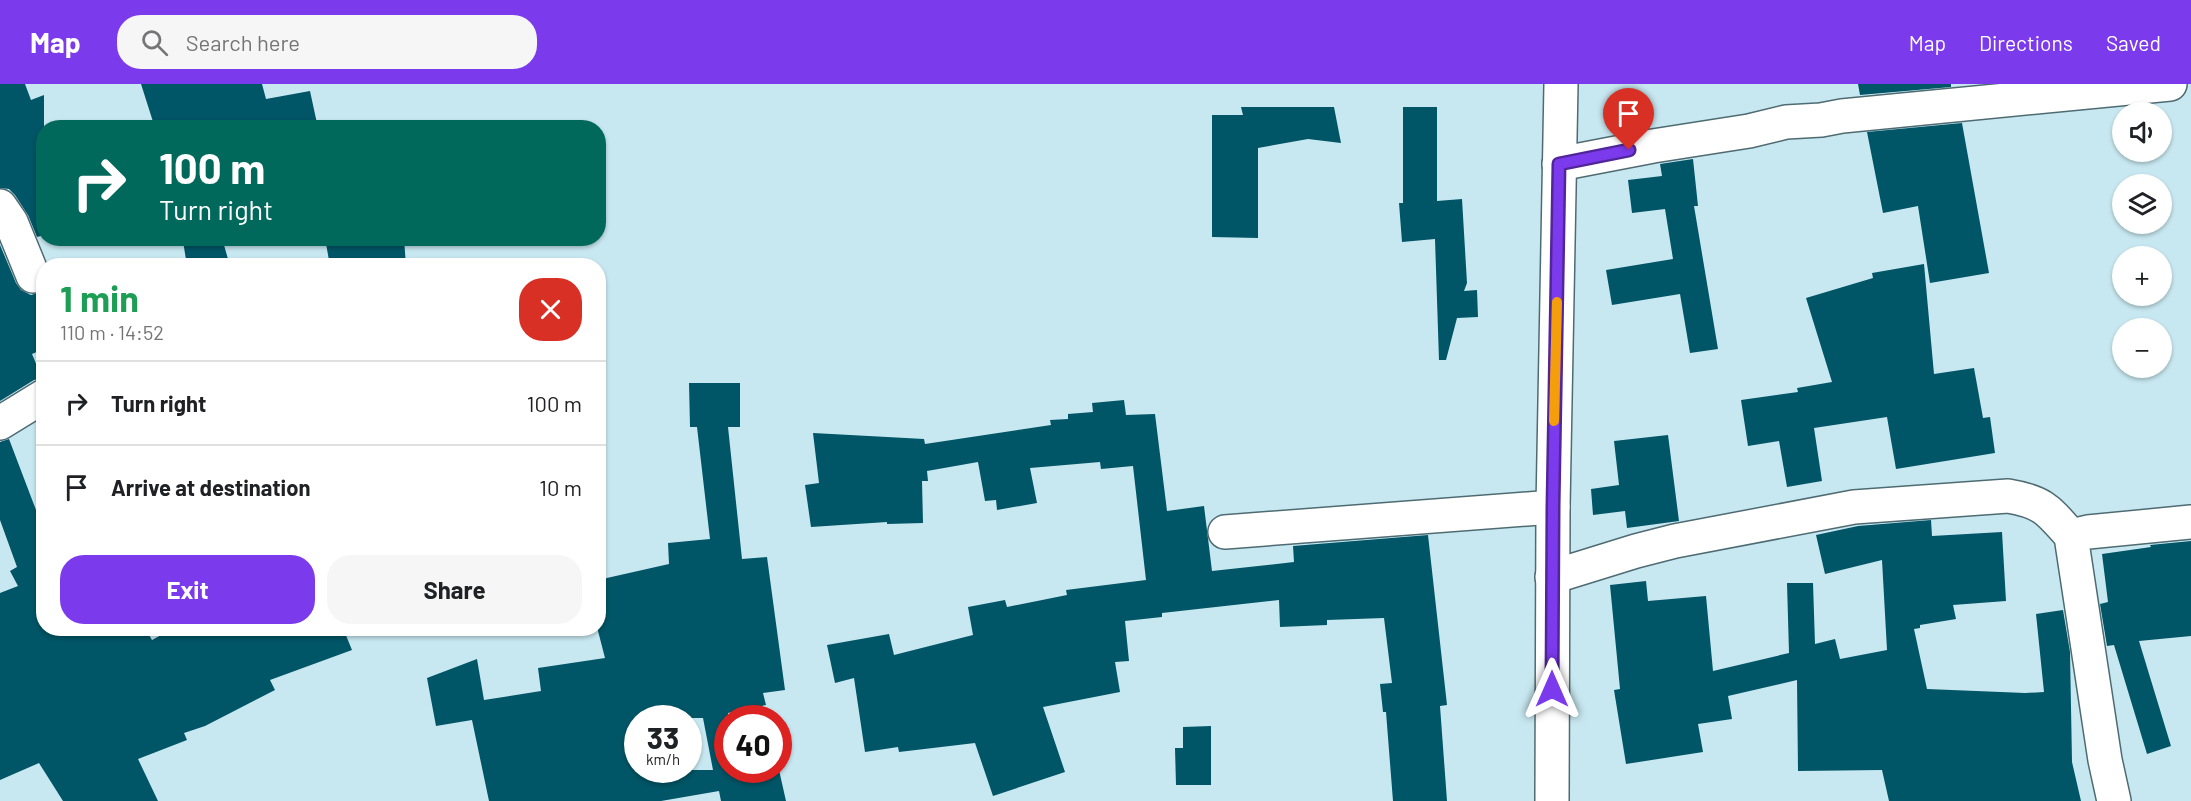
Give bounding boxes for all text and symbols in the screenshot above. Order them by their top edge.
search box [117,15,537,69]
text: Map [30,25,81,59]
icon: search [138,26,171,59]
text: Search here [186,29,300,55]
text: Map [1909,30,1946,55]
text: Directions [1979,30,2073,55]
text: Saved [2106,30,2161,55]
pin [1603,88,1654,150]
icon: arrive [1612,97,1645,130]
map controls [2112,102,2172,378]
button: sound [2112,102,2172,162]
text: 100 m [159,142,265,192]
icon: right [60,144,138,222]
button: layers [2112,174,2172,234]
text: Turn right [159,193,273,225]
button: + [2112,246,2172,306]
text: 1 min [60,276,139,319]
button: close [519,278,582,341]
button: − [2112,318,2172,378]
text: 110 m · 14:52 [60,320,164,344]
icon: right [60,387,93,420]
text: Turn right [111,390,206,416]
text: 100 m [527,390,582,416]
icon: arrive [60,471,93,504]
text: Arrive at destination [111,474,310,500]
text: 10 m [539,474,582,500]
button: Exit [60,555,315,624]
button: Share [327,555,582,624]
position arrow [1520,657,1584,721]
speed limit sign: 40 [714,705,792,783]
text: 33 [647,719,679,755]
text: km/h [646,750,680,768]

